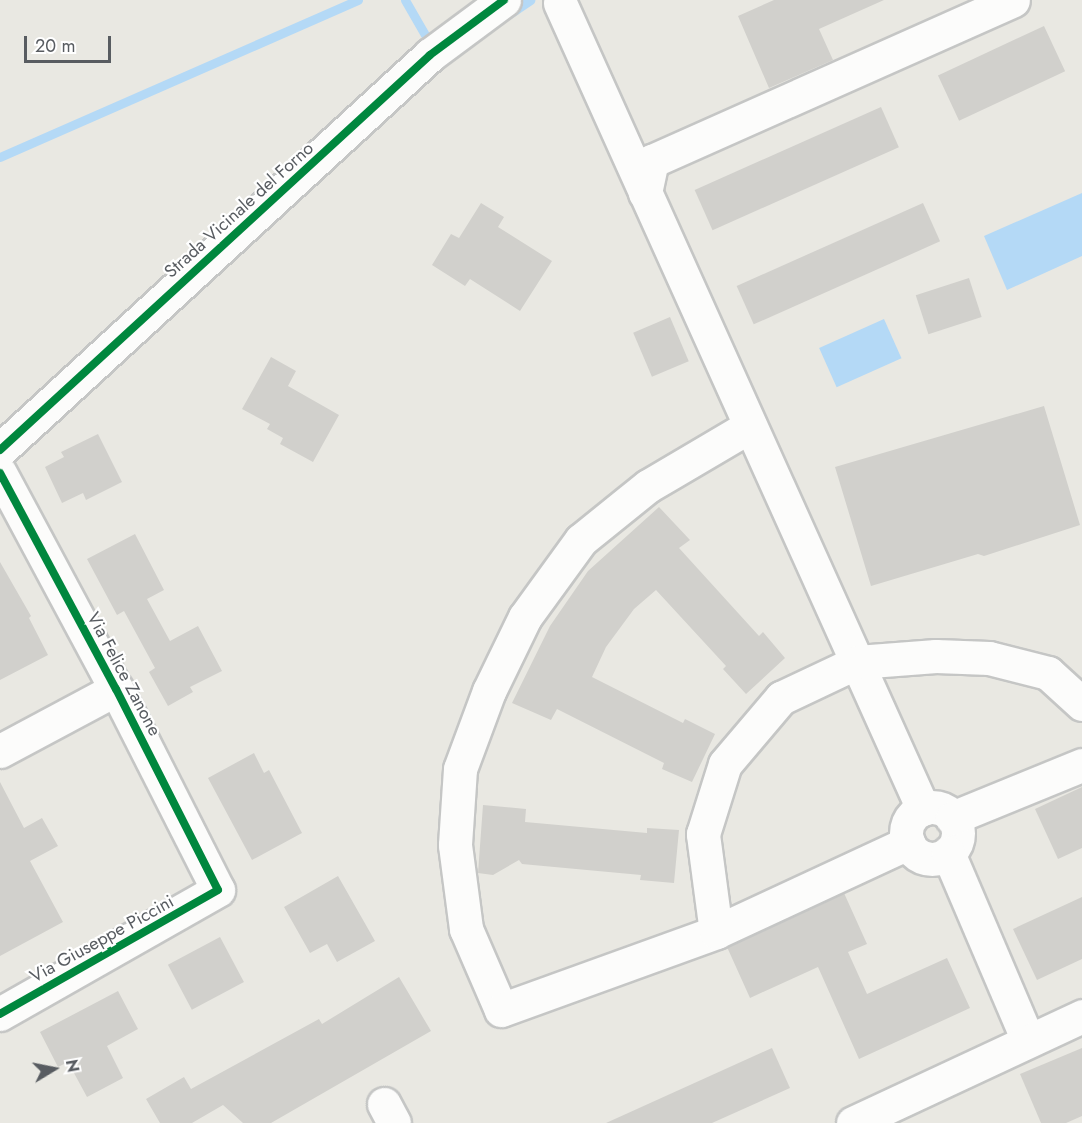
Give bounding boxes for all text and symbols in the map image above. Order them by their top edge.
scale bar [27,24,114,62]
text: 20 m [35,33,75,59]
street label: Strada Vicinale del Forno [160,137,318,283]
street label: Via Felice Zanone [82,608,166,740]
street label: Via Giuseppe Piccini [26,891,178,987]
north arrow [24,1039,84,1099]
text: N [60,1058,85,1074]

